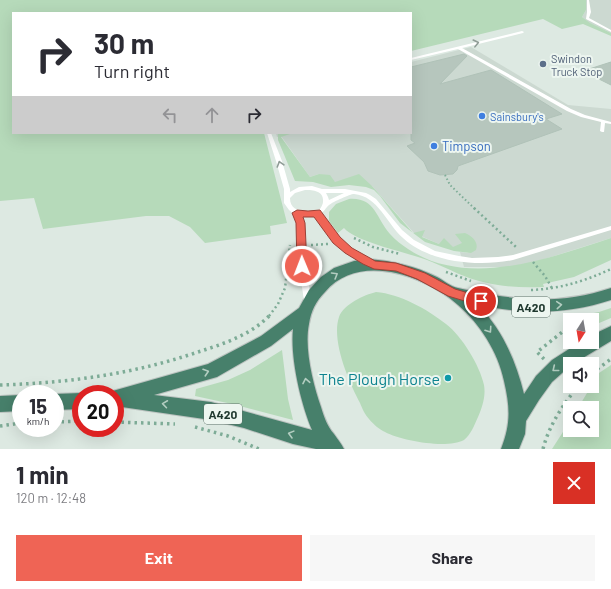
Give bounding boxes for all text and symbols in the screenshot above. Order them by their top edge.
text: 30 m [94,26,154,60]
icon: right [28,28,80,80]
one-way arrow [472,39,479,48]
place label: Swindon Truck Stop [551,52,602,78]
marker: Swindon Truck Stop [538,59,548,69]
text: Turn right [94,60,170,82]
icon: left [159,104,181,126]
icon: ahead [201,104,223,126]
icon: right [243,104,265,126]
place label: Sainsbury's [490,110,544,123]
marker: Sainsbury's [477,111,487,121]
place label: Timpson [442,138,491,154]
marker: Timpson [429,141,439,151]
one-way arrow [276,161,285,168]
position arrow [281,245,323,287]
one-way arrow [331,272,338,280]
pin [464,284,498,318]
icon: arrive [470,290,492,312]
road number: A420 [512,297,550,317]
one-way arrow [556,300,563,309]
north arrow [563,313,599,349]
map controls [563,313,599,437]
one-way arrow [484,326,491,333]
button: sound [563,357,599,393]
one-way arrow [552,365,559,372]
one-way arrow [203,368,210,377]
place label: The Plough Horse [319,369,440,388]
marker: The Plough Horse [443,373,453,383]
one-way arrow [303,378,311,384]
speed limit sign: 20 [72,385,124,437]
text: 15 [29,394,47,418]
one-way arrow [162,400,168,409]
button: search [563,401,599,437]
road number: A420 [204,404,242,424]
text: km/h [27,415,49,427]
one-way arrow [288,431,294,439]
text: 1 min [16,460,69,489]
button: close [553,462,595,504]
text: 120 m · 12:48 [16,490,86,506]
button: Exit [16,535,302,581]
button: Share [310,535,595,581]

